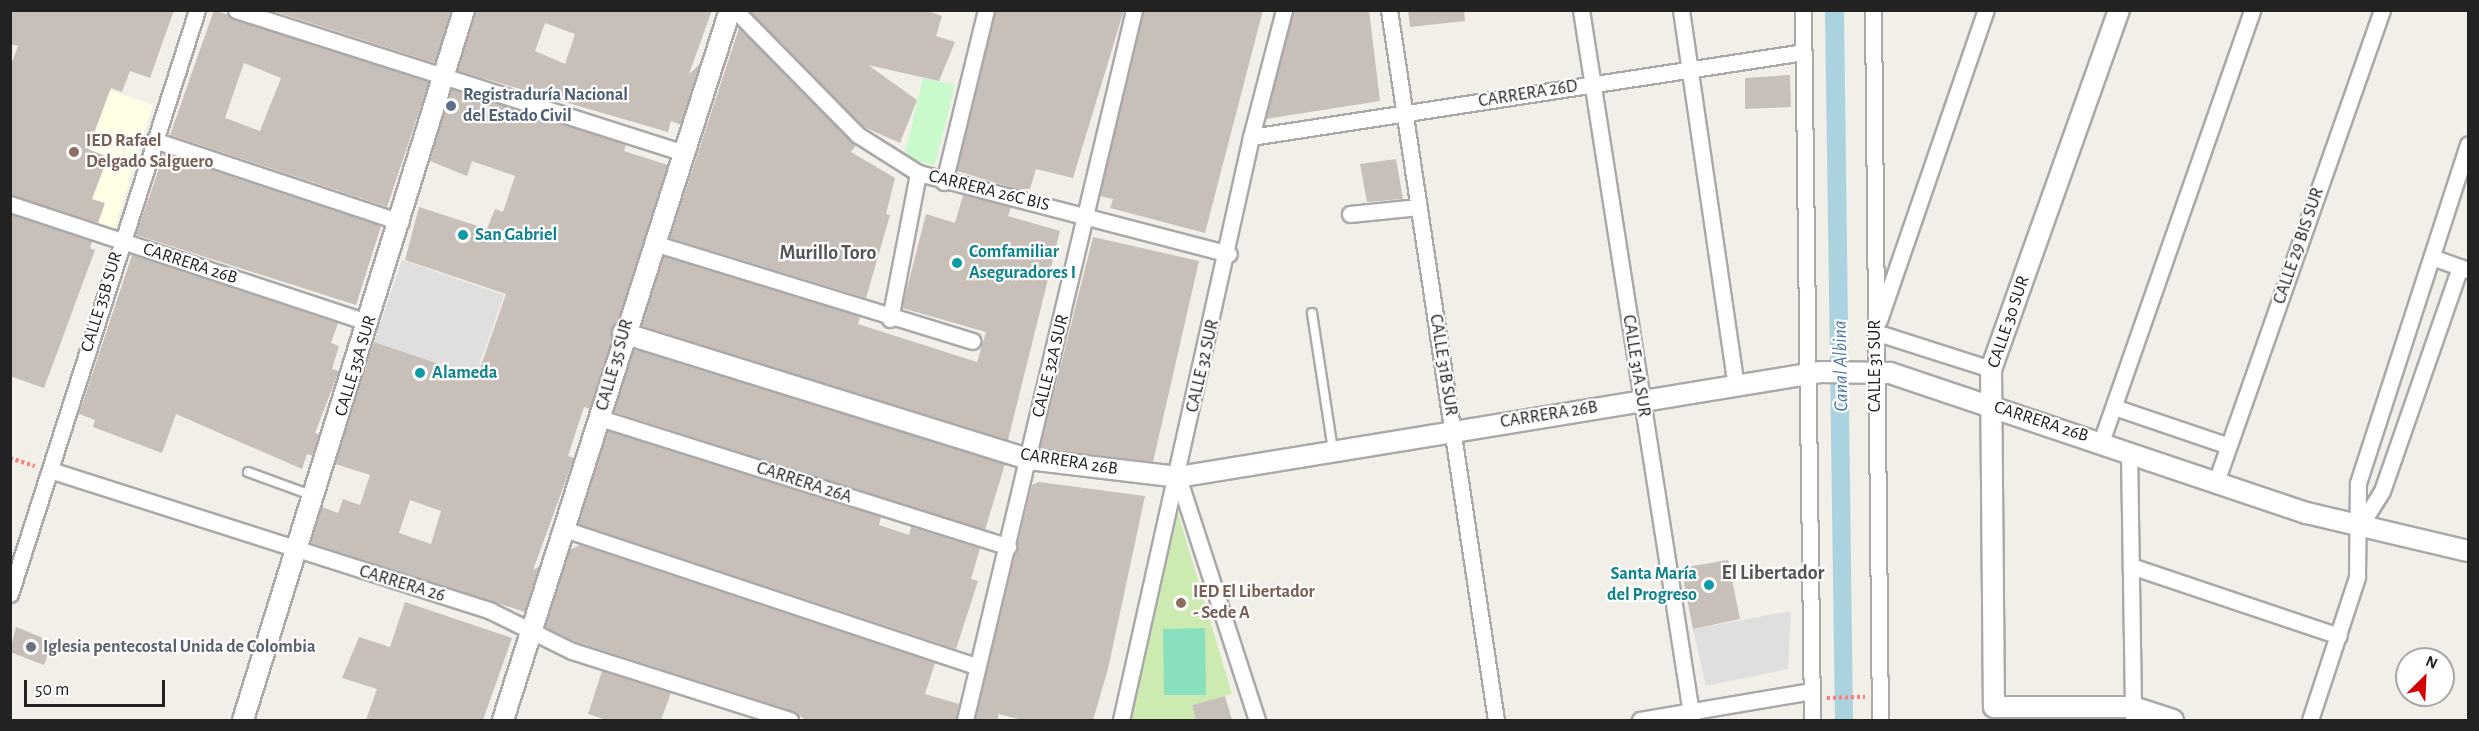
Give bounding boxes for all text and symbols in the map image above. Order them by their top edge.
street label: CARRERA 26D [1477,76,1579,112]
place label: Registraduría Nacional del Estado Civil [463,85,628,128]
marker: Registraduría Nacional del Estado Civil [444,99,458,113]
place label: IED Rafael Delgado Salguero [86,131,214,174]
marker: IED Rafael Delgado Salguero [67,145,81,159]
street label: CARRERA 26C BIS [926,166,1052,216]
street label: CALLE 29 BIS SUR [2269,185,2329,307]
place label: San Gabriel [475,224,557,246]
marker: San Gabriel [456,228,470,242]
street label: CARRERA 26B [140,239,240,289]
district label: Murillo Toro [780,241,876,265]
place label: Comfamiliar Aseguradores I [969,242,1076,284]
street label: CALLE 35B SUR [77,249,127,355]
marker: Comfamiliar Aseguradores I [950,256,964,270]
street label: CALLE 30 SUR [1983,273,2035,371]
street label: CALLE 32A SUR [1028,312,1074,420]
street label: CALLE 35A SUR [330,313,382,419]
street label: CALLE 31B SUR [1424,313,1462,417]
street label: CALLE 31A SUR [1617,313,1655,419]
street label: CALLE 35 SUR [592,317,638,413]
street label: CALLE 32 SUR [1182,317,1224,415]
water label: Canal Albina [1828,320,1854,412]
street label: CALLE 31 SUR [1864,320,1886,412]
place label: Alameda [432,362,497,384]
marker: Alameda [413,366,427,380]
street label: CARRERA 26B [1499,397,1599,433]
street label: CARRERA 26B [1991,397,2091,447]
street label: CARRERA 26B [1019,444,1119,480]
street label: CARRERA 26A [754,457,854,509]
street label: CARRERA 26 [357,561,447,607]
district label: El Libertador [1721,561,1825,585]
place label: Santa María del Progreso [1607,564,1697,606]
marker: Santa María del Progreso [1702,578,1716,592]
place label: IED El Libertador - Sede A [1193,582,1315,624]
marker: IED El Libertador - Sede A [1174,596,1188,610]
place label: Iglesia pentecostal Unida de Colombia [43,636,316,658]
marker: Iglesia pentecostal Unida de Colombia [24,640,38,654]
north arrow [2395,647,2455,707]
text: N [2423,653,2440,672]
scale bar [27,668,168,706]
text: 50 m [35,681,69,699]

